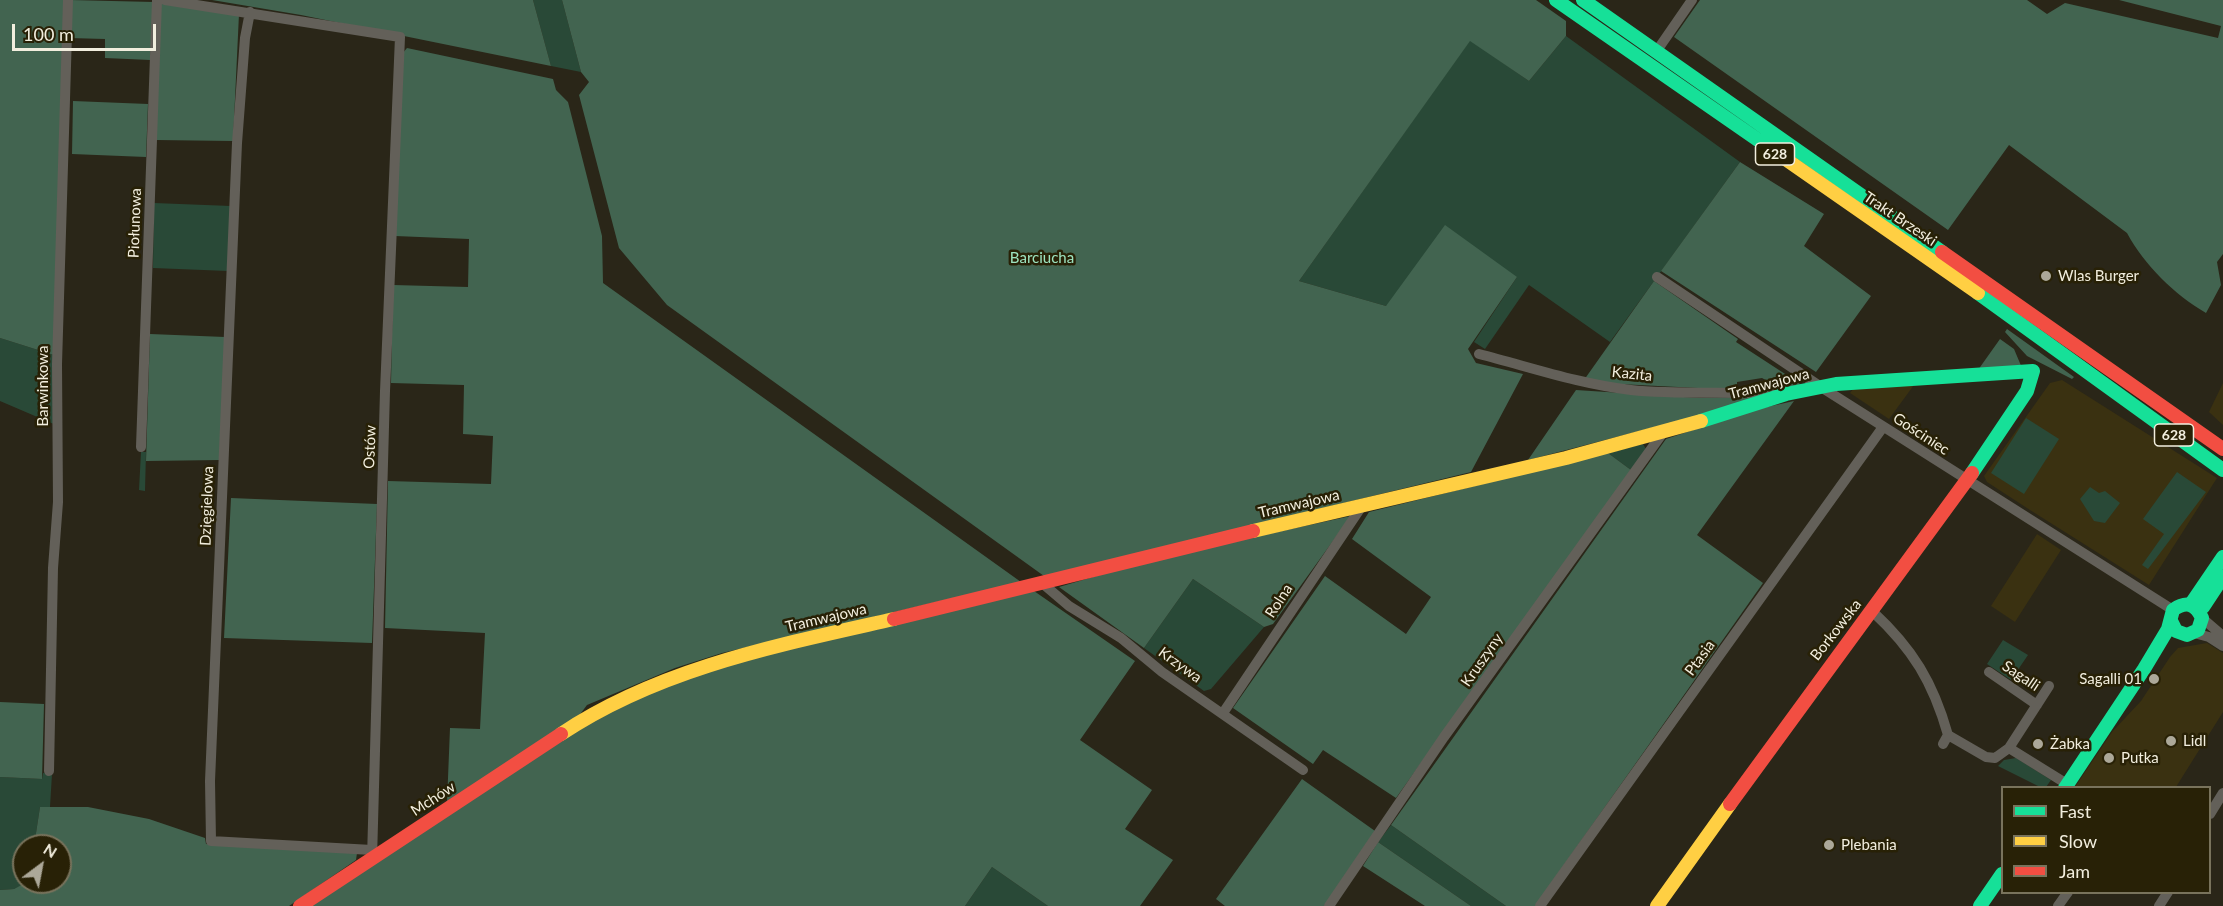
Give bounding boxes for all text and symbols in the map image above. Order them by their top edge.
scale bar [15,12,159,50]
text: 100 m [23,23,74,45]
road number: 628 [1756,143,1794,165]
street label: Piołunowa [125,188,145,258]
street label: Trakt Brzeski [1860,188,1940,250]
park label: Barciucha [1010,249,1074,267]
place label: Wlas Burger [2058,267,2139,285]
marker: Wlas Burger [2039,269,2053,283]
street label: Barwinkowa [34,346,52,426]
street label: Kazita [1611,363,1653,385]
street label: Tramwajowa [1727,365,1811,403]
street label: Gościniec [1889,409,1953,459]
road number: 628 [2154,424,2194,446]
street label: Ostów [360,425,380,469]
street label: Dzięgielowa [197,466,217,546]
street label: Tramwajowa [1257,486,1341,522]
street label: Rolna [1261,581,1297,621]
street label: Borkowska [1807,596,1865,664]
street label: Tramwajowa [784,600,868,636]
street label: Kruszyny [1457,630,1507,690]
street label: Ptasia [1681,637,1719,679]
street label: Krzywa [1155,643,1205,687]
street label: Sagalli [1999,657,2043,695]
place label: Sagalli 01 [2079,670,2142,688]
marker: Sagalli 01 [2147,672,2161,686]
place label: Lidl [2183,732,2206,750]
marker: Lidl [2164,734,2178,748]
place label: Żabka [2050,735,2090,753]
marker: Żabka [2031,737,2045,751]
place label: Putka [2121,749,2159,767]
marker: Putka [2102,751,2116,765]
street label: Mchów [407,778,459,820]
legend [2001,786,2211,894]
text: Fast [2059,800,2091,822]
text: Slow [2059,830,2097,852]
north arrow [12,834,72,894]
place label: Plebania [1841,836,1897,854]
marker: Plebania [1822,838,1836,852]
text: N [40,839,61,861]
text: Jam [2059,860,2090,882]

